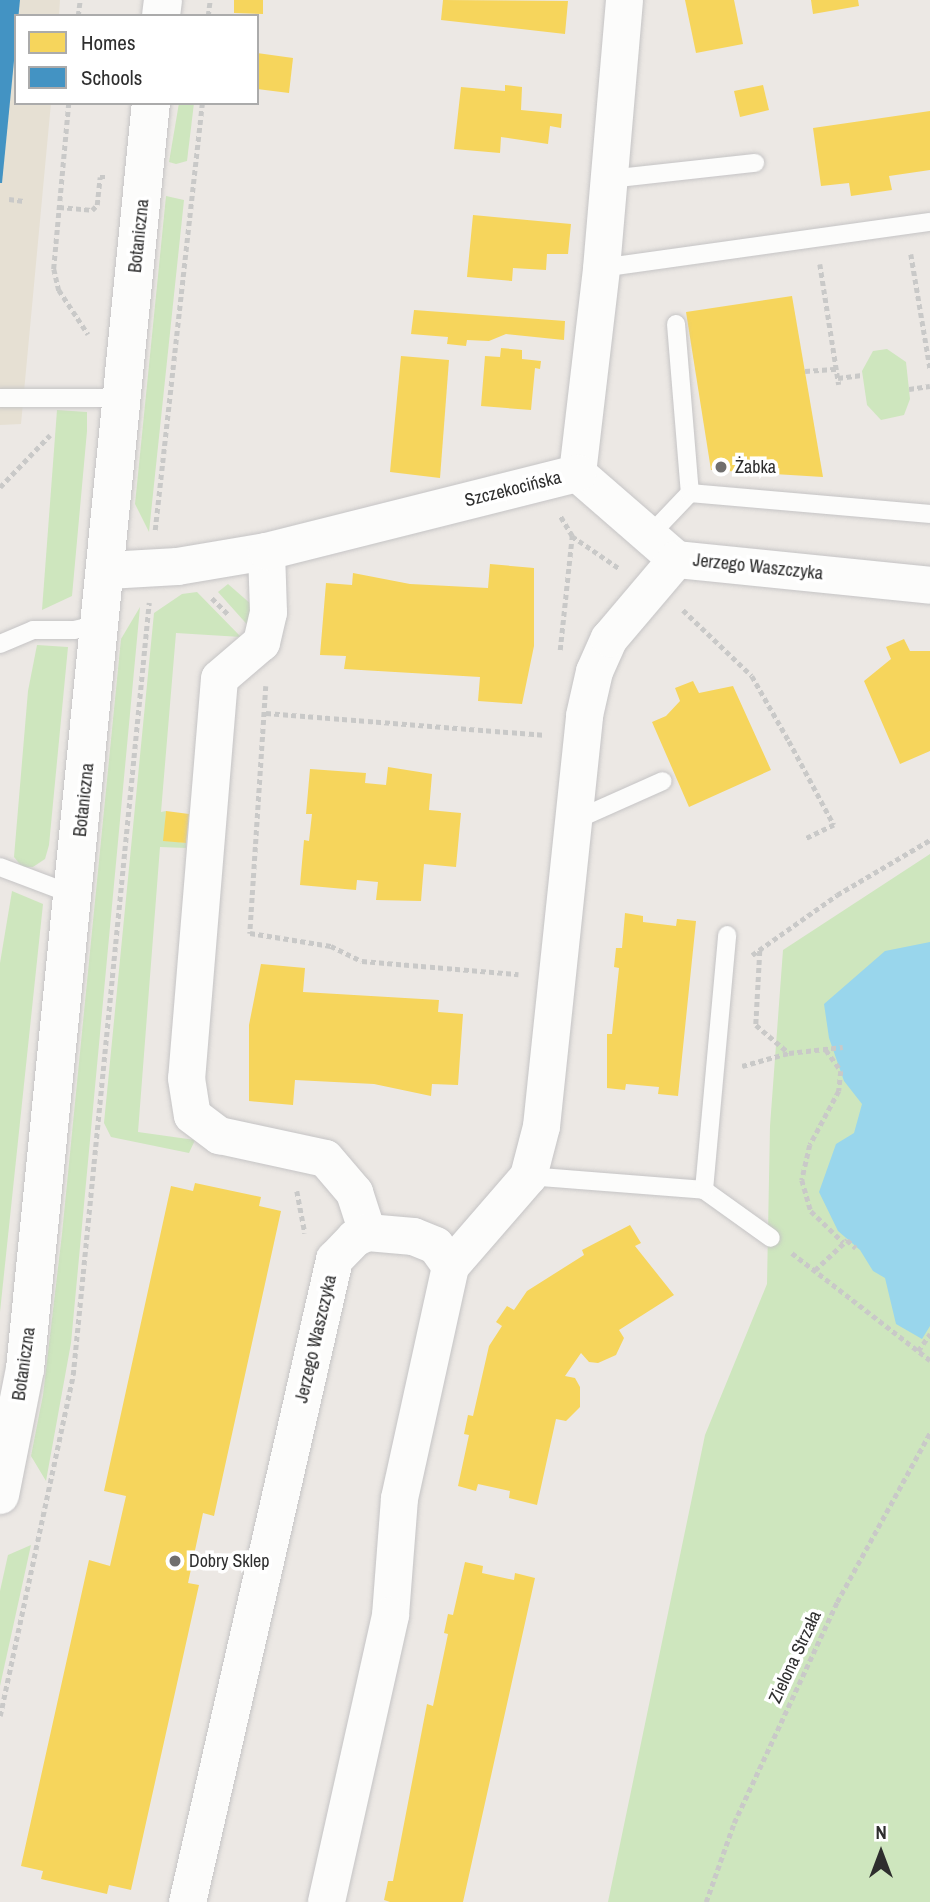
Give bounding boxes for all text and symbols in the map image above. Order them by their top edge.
legend [14,14,259,105]
text: Homes [81,28,136,57]
text: Schools [81,63,142,92]
street label: Botaniczna [124,198,154,274]
place label: Żabka [735,456,776,478]
marker: Żabka [713,459,729,475]
street label: Szczekocińska [463,467,563,511]
street label: Jerzego Waszczyka [692,549,824,585]
street label: Botaniczna [69,762,99,838]
street label: Jerzego Waszczyka [291,1273,341,1405]
street label: Botaniczna [8,1326,40,1402]
place label: Dobry Sklep [189,1550,269,1572]
marker: Dobry Sklep [167,1553,183,1569]
street label: Zielona Strzała [764,1607,826,1707]
north arrow [846,1818,916,1888]
text: N [875,1819,887,1845]

